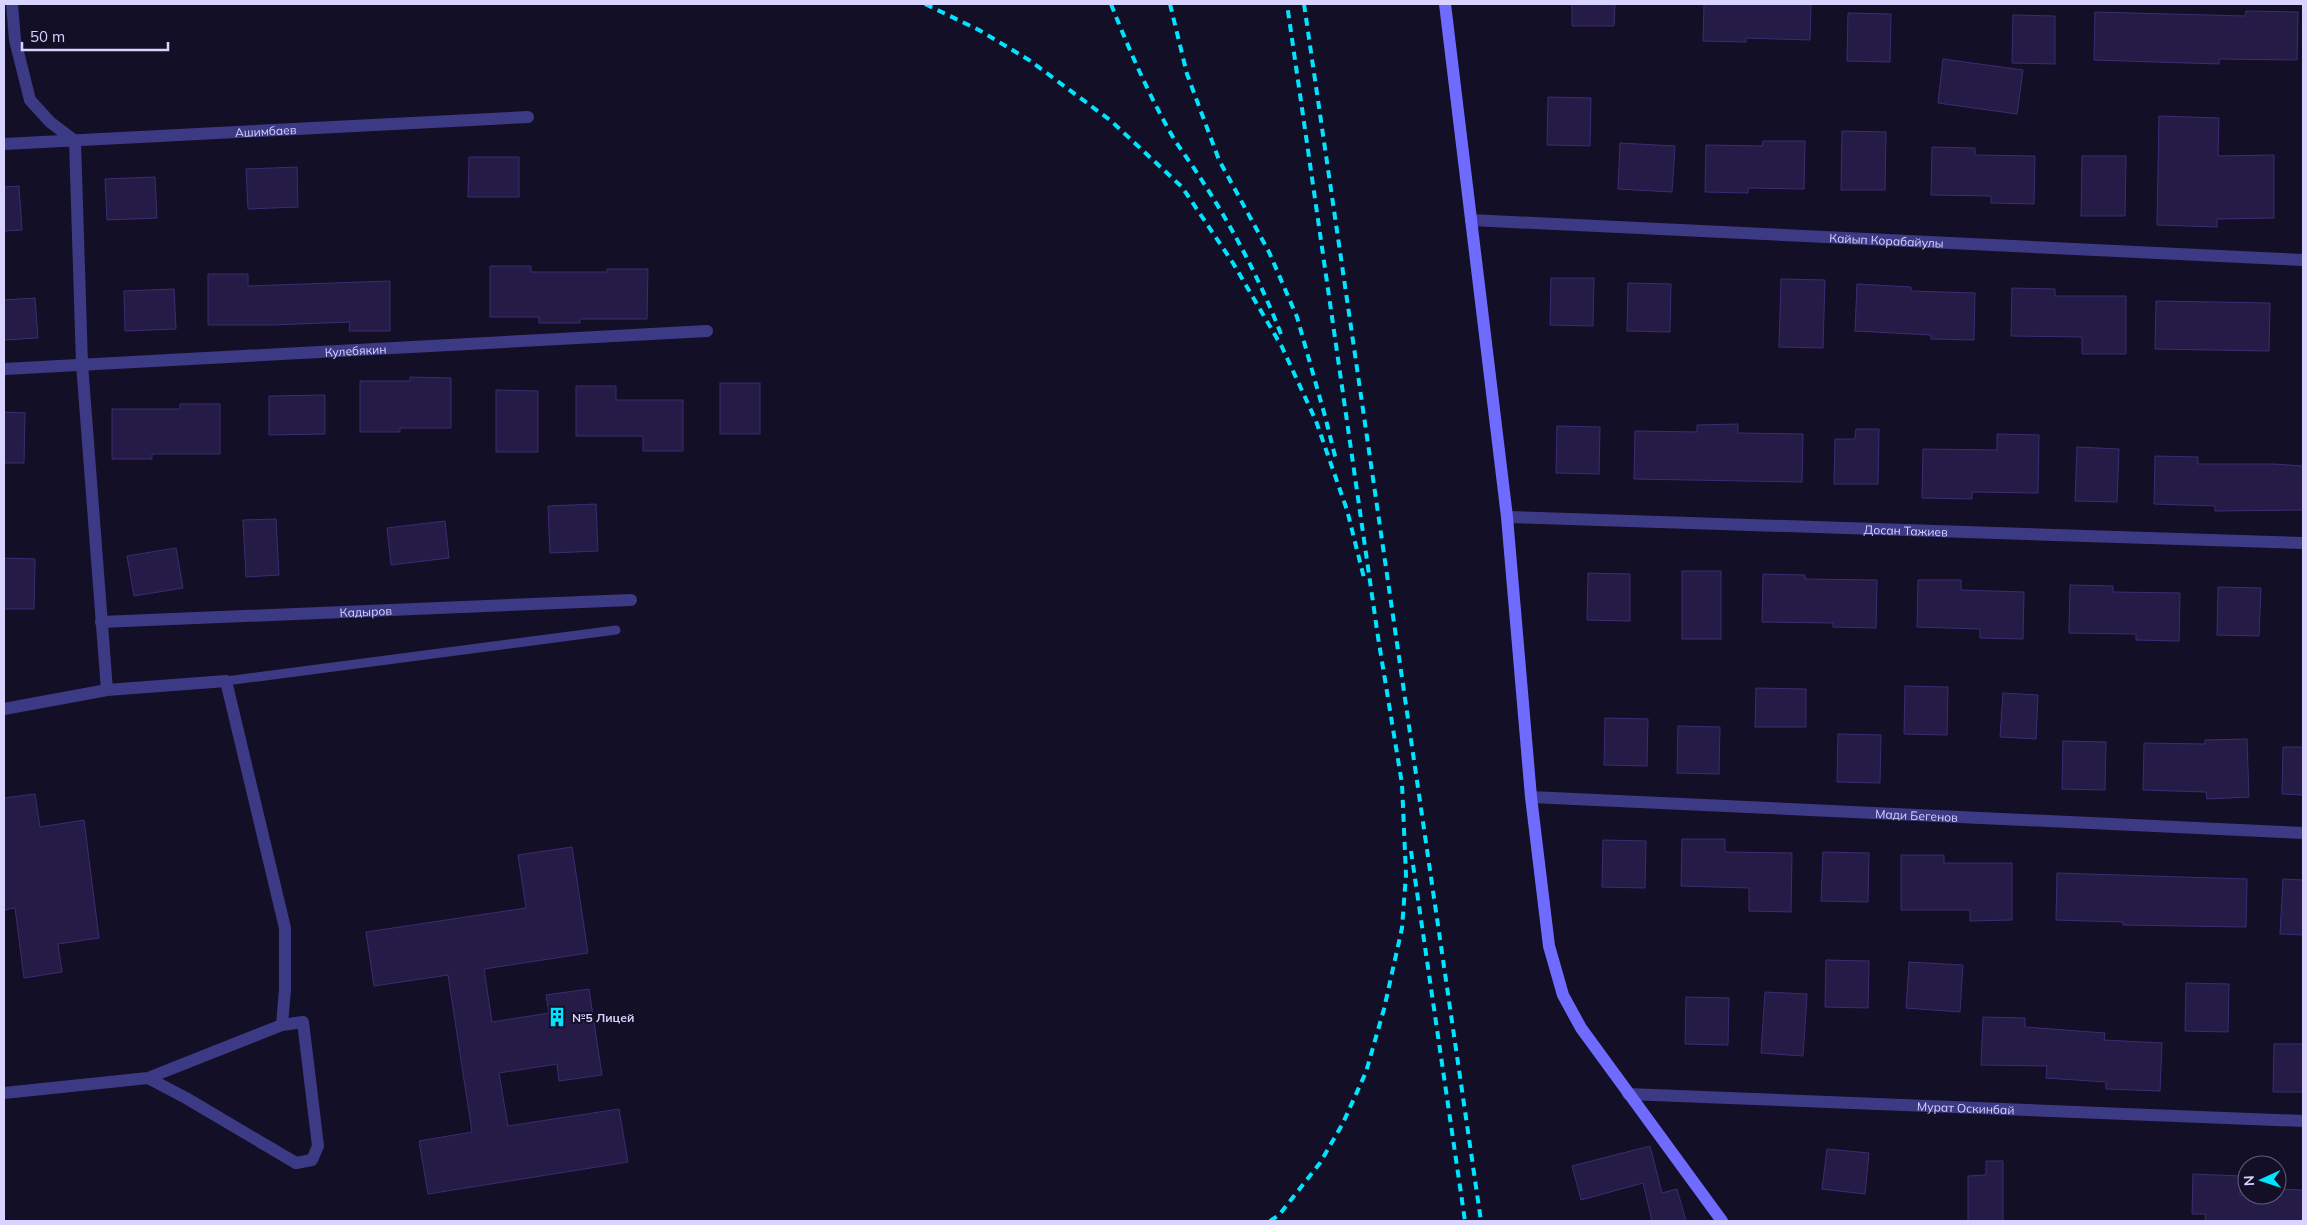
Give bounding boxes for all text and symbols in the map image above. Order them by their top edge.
scale bar [22,20,169,52]
text: 50 m [30,27,65,46]
street label: Ашимбаев [235,121,297,140]
street label: Кайып Корабайулы [1829,230,1944,250]
street label: Кулебякин [324,341,387,359]
street label: Досан Тажиев [1863,521,1948,539]
street label: Кадыров [339,602,393,620]
street label: Мади Бегенов [1875,806,1959,824]
building icon: №5 Лицей [546,1006,568,1028]
place label: №5 Лицей [572,1010,634,1025]
street label: Мурат Оскинбай [1917,1098,2015,1117]
north arrow [2237,1155,2287,1205]
text: N [2240,1175,2258,1186]

